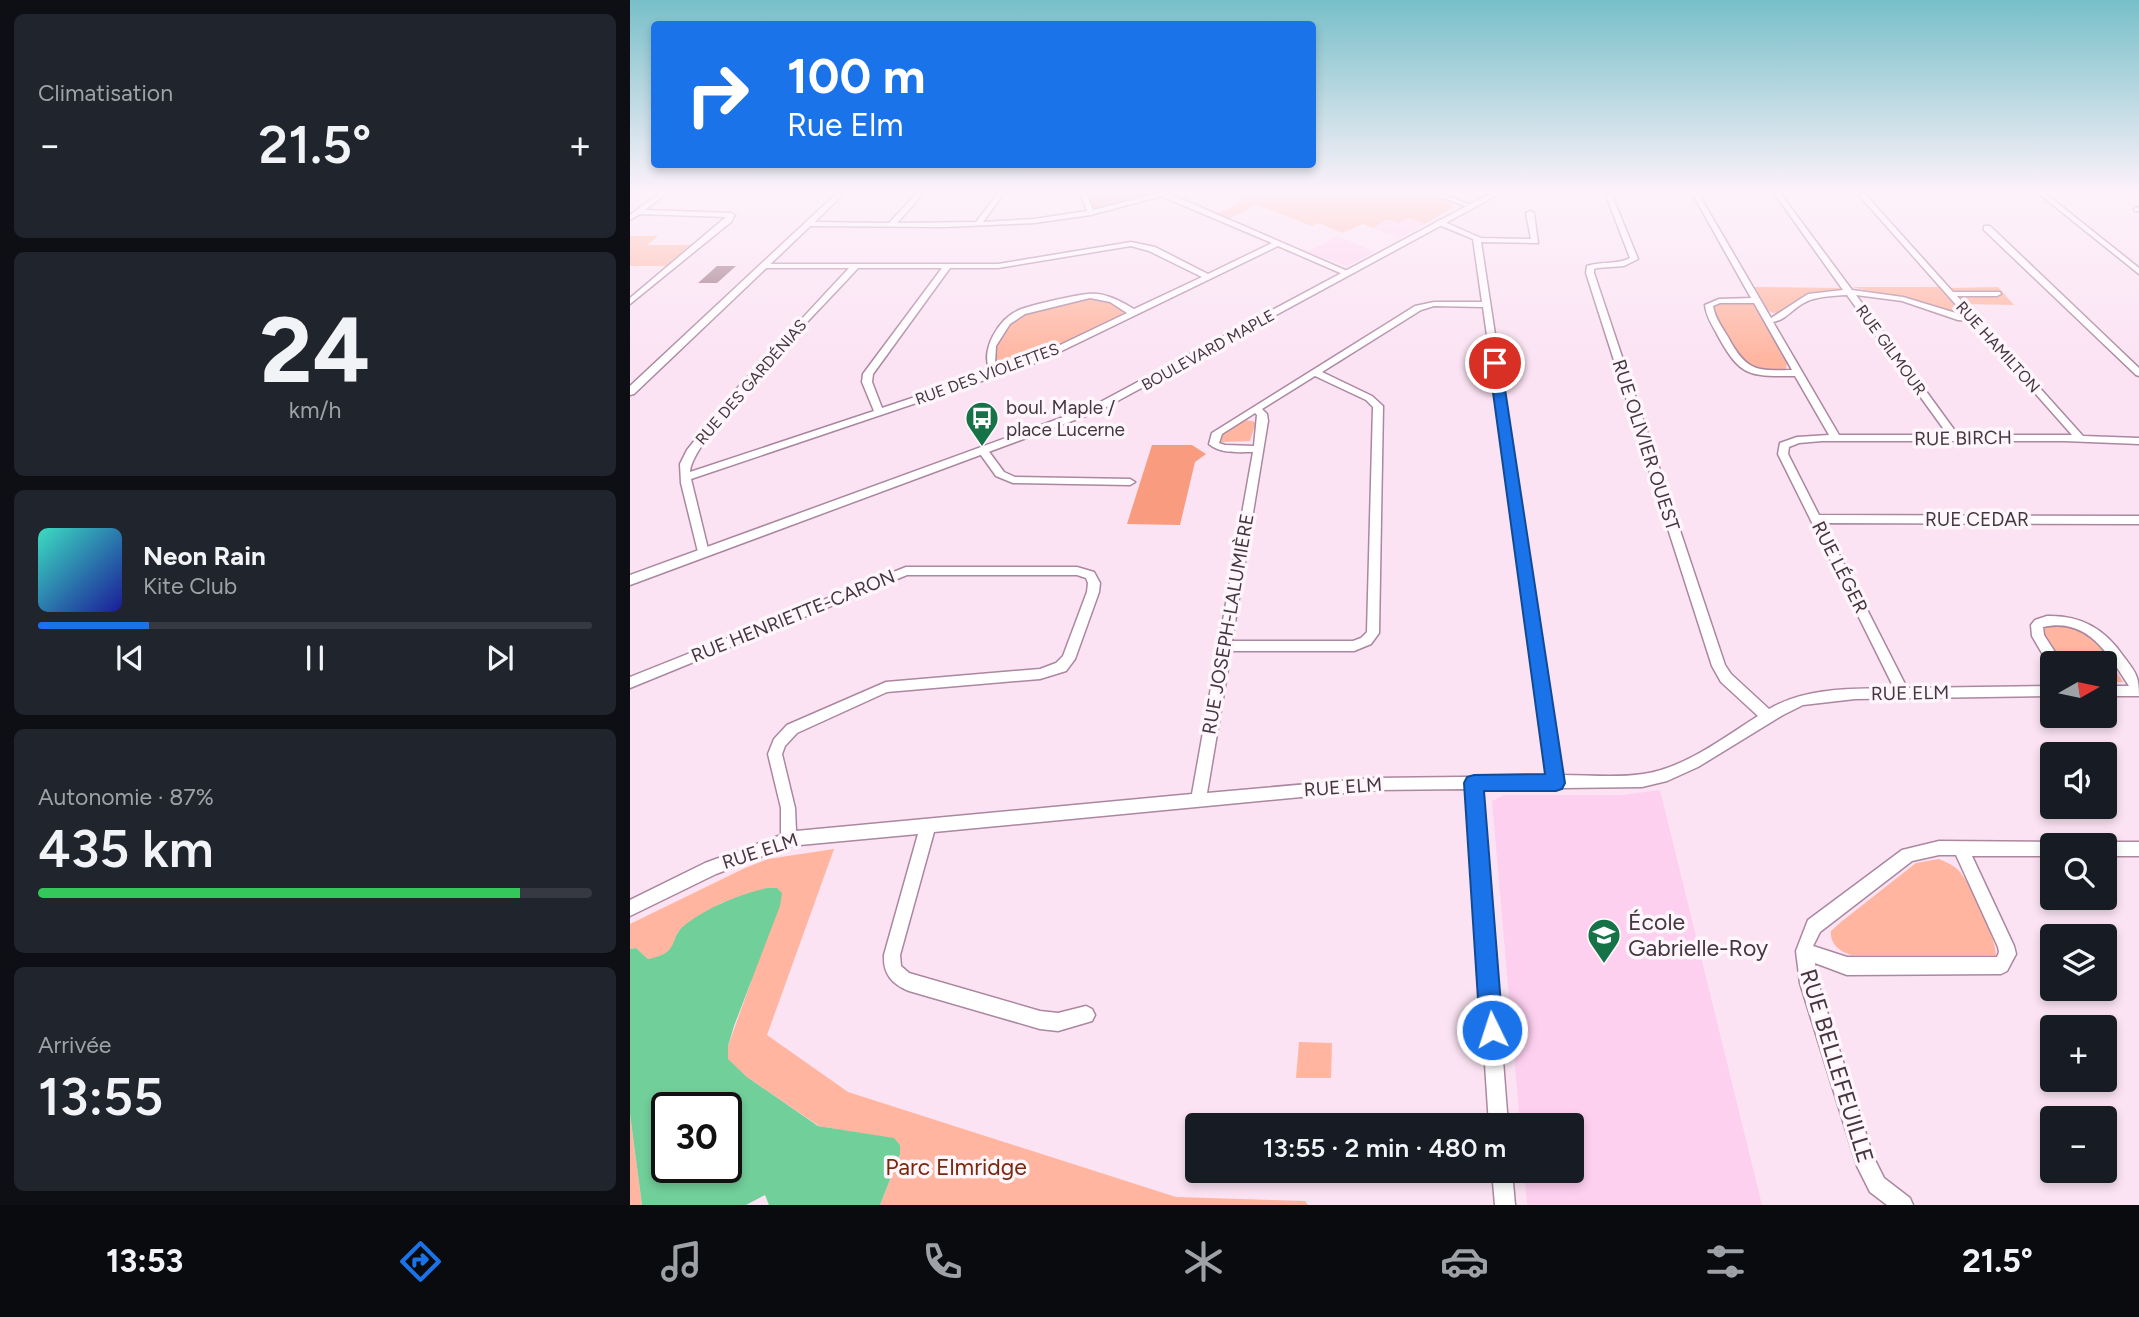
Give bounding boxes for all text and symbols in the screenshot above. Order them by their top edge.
text: 100 m [787,46,926,105]
icon: right [672,49,763,140]
text: Climatisation [38,79,173,107]
text: Rue Elm [787,106,903,144]
text: 21.5° [258,114,372,176]
text: − [38,122,62,168]
text: + [568,122,592,168]
text: 24 [260,296,370,405]
street label: RUE HAMILTON [1952,297,2044,397]
street label: RUE GILMOUR [1852,301,1930,399]
street label: BOULEVARD MAPLE [1138,306,1278,394]
street label: RUE DES GARDÉNIAS [691,315,811,449]
pin [1465,333,1525,393]
street label: RUE DES VIOLETTES [913,339,1062,409]
icon: arrive [1476,344,1514,382]
street label: RUE OLIVIER OUEST [1607,356,1685,534]
text: km/h [289,396,341,424]
place label: boul. Maple / place Lucerne [1006,396,1125,441]
bus stop icon: boul. Maple / place Lucerne [963,399,1001,448]
street label: RUE BIRCH [1914,426,2012,450]
street label: RUE CEDAR [1925,508,2029,531]
street label: RUE JOSEPH-LALUMIÈRE [1197,512,1259,736]
street label: RUE LÉGER [1807,517,1873,617]
text: Neon Rain [143,540,266,572]
street label: RUE HENRIETTE-CARON [688,565,898,667]
text: Kite Club [143,572,237,600]
icon: previous [111,639,149,677]
icon: pause [296,639,334,677]
icon: next [481,639,519,677]
north arrow [2040,651,2118,728]
map controls [2040,651,2117,1183]
street label: RUE ELM [1871,681,1949,705]
button: sound [2040,742,2117,819]
street label: RUE ELM [1303,773,1383,801]
text: Autonomie · 87% [38,783,214,811]
text: 435 km [38,818,214,880]
street label: RUE ELM [719,828,801,874]
button: search [2040,833,2117,910]
place label: École Gabrielle-Roy [1628,908,1768,962]
school or university icon: École Gabrielle-Roy [1585,916,1623,965]
button: layers [2040,924,2117,1001]
street label: RUE BELLEFEUILLE [1794,966,1880,1166]
position arrow [1455,993,1529,1067]
button: + [2040,1015,2117,1092]
text: Arrivée [38,1031,111,1059]
text: 13:55 [38,1066,163,1128]
speed limit sign: 30 [651,1092,742,1183]
button: − [2040,1106,2117,1183]
text: 13:55 · 2 min · 480 m [1263,1132,1506,1164]
park label: Parc Elmridge [885,1153,1027,1181]
icon: directions [396,1237,445,1286]
icon: music [657,1237,706,1286]
icon: phone [918,1237,967,1286]
icon: climate [1179,1237,1228,1286]
icon: car [1440,1237,1489,1286]
icon: filters [1701,1237,1750,1286]
text: 13:53 [106,1242,183,1280]
text: 21.5° [1962,1242,2033,1280]

